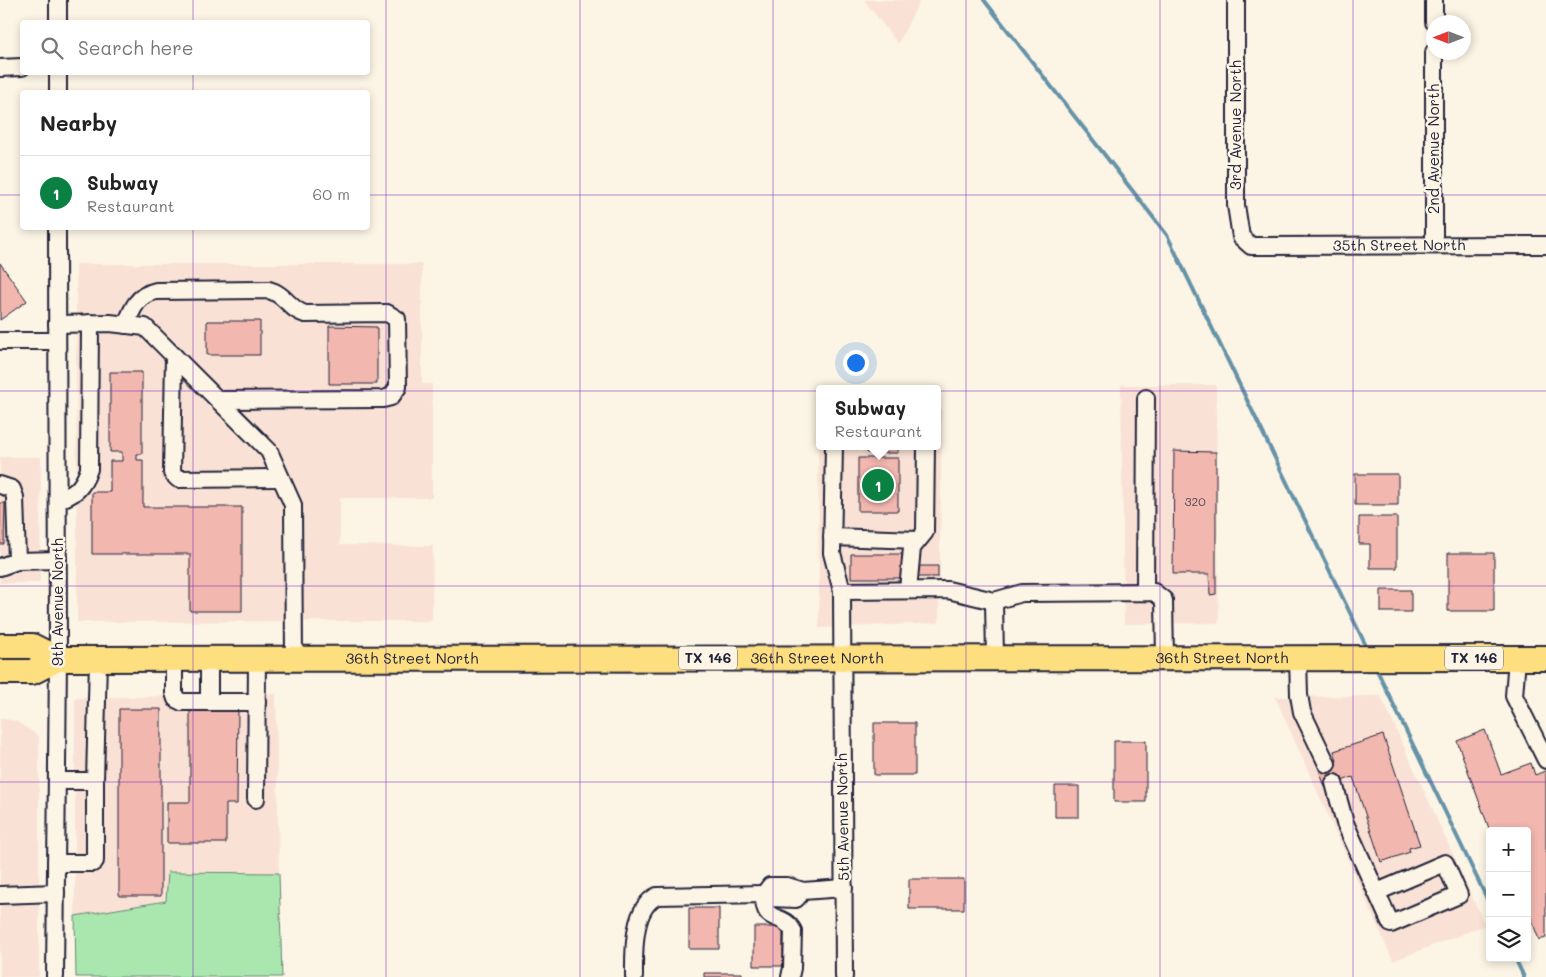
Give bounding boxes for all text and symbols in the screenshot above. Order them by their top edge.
north arrow [1426,15,1471,60]
search box [20,20,370,75]
icon: search [38,34,66,62]
text: Search here [78,35,194,60]
street label: 3rd Avenue North [1225,60,1245,190]
street label: 2nd Avenue North [1423,84,1443,214]
text: Nearby [40,109,117,136]
text: Subway [87,170,158,195]
text: 1 [52,183,60,204]
text: 60 m [313,183,350,204]
text: Restaurant [87,195,175,216]
street label: 35th Street North [1333,234,1466,255]
your location [843,350,869,376]
popup [816,385,941,450]
text: Subway [835,395,906,420]
text: Restaurant [835,420,922,441]
pin: 1 [862,466,894,504]
house number: 320 [1184,493,1206,509]
street label: 9th Avenue North [47,538,67,666]
road number: TX 146 [679,646,737,670]
road number: TX 146 [1445,646,1503,670]
street label: 36th Street North [750,647,883,668]
street label: 36th Street North [1155,647,1288,667]
street label: 36th Street North [345,648,478,668]
street label: 5th Avenue North [831,753,853,881]
map controls [1486,827,1531,962]
button: + [1486,827,1531,872]
button: − [1486,872,1531,917]
button: layers [1486,917,1531,962]

